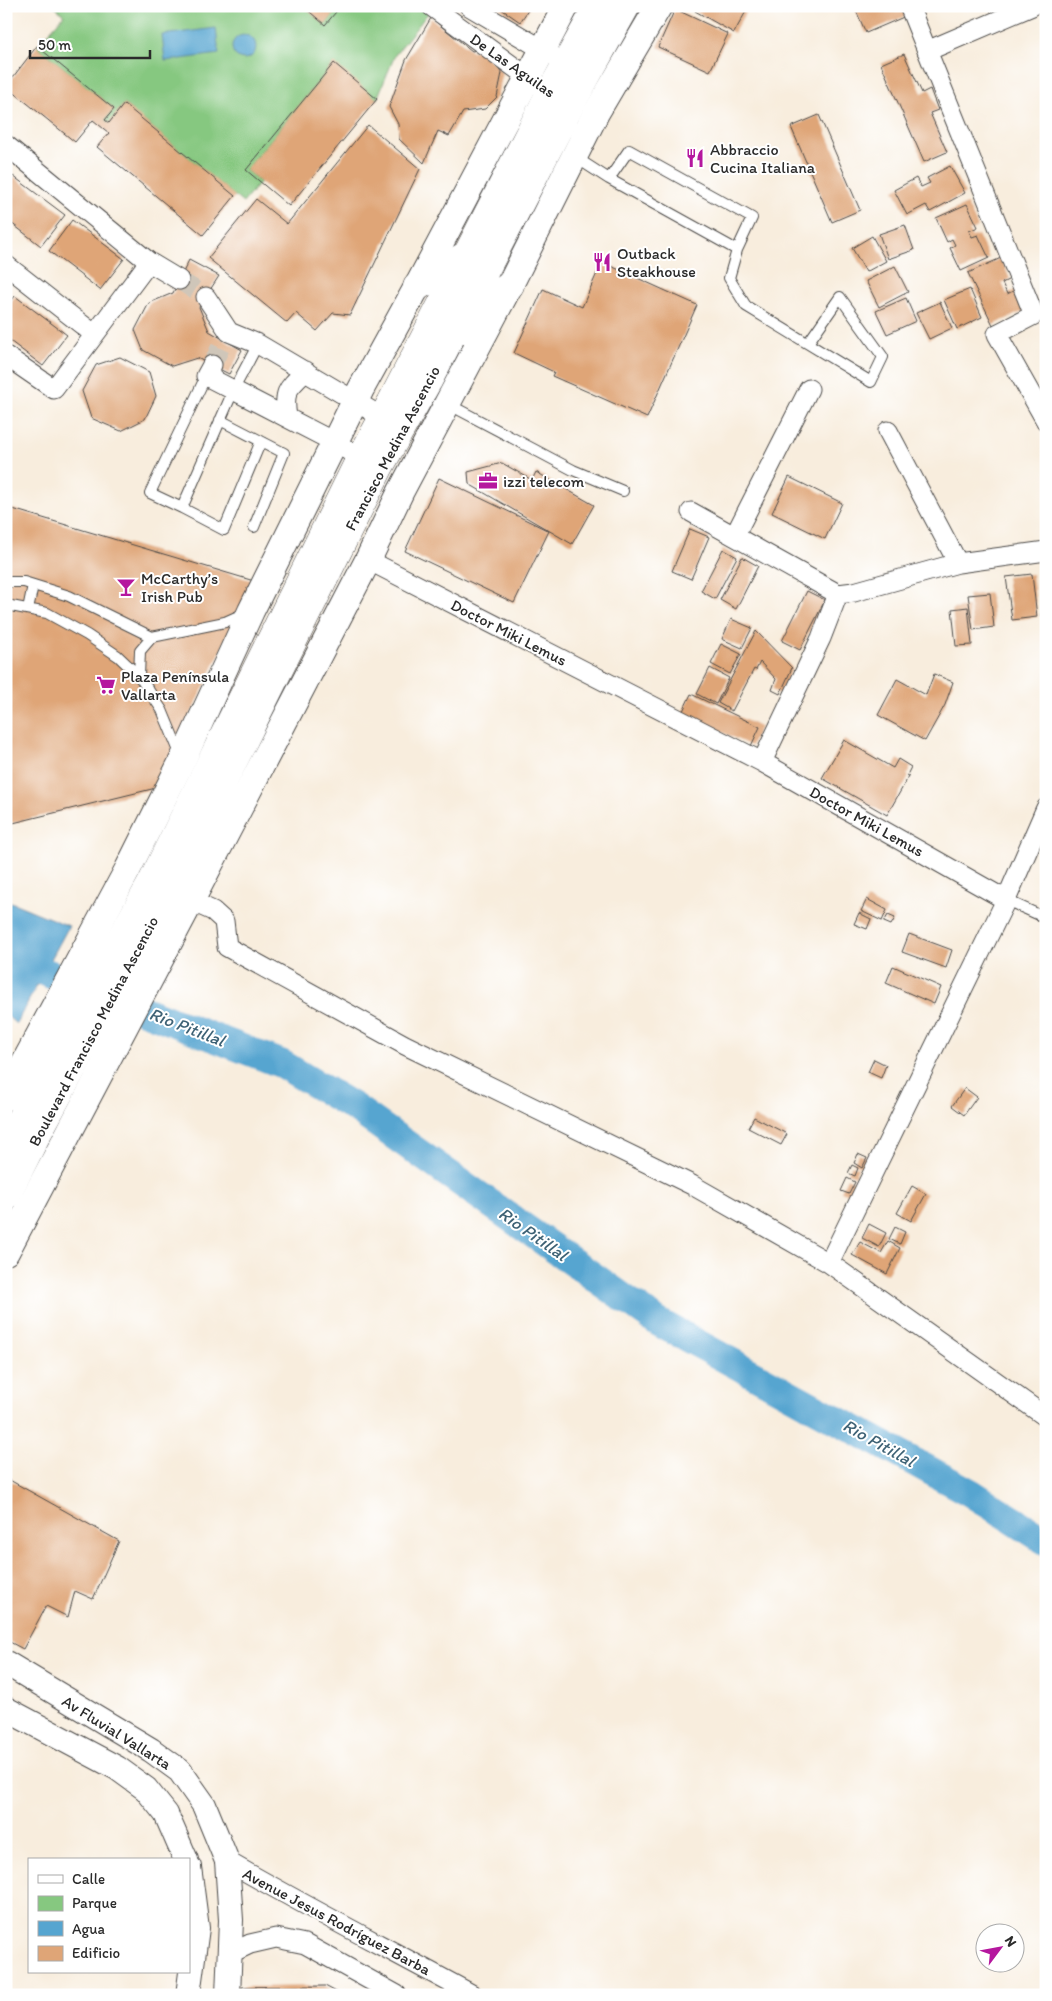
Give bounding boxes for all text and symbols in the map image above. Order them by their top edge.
scale bar [30,28,150,60]
street label: De Las Aguilas [467,29,559,102]
text: 50 m [38,36,71,54]
place label: Abbraccio Cucina Italiana [710,140,816,177]
restaurant icon: Abbraccio Cucina Italiana [684,147,706,169]
place label: Outback Steakhouse [617,244,696,281]
restaurant icon: Outback Steakhouse [591,251,613,273]
street label: Francisco Medina Ascencio [341,363,444,534]
office icon: izzi telecom [477,470,499,492]
place label: izzi telecom [503,472,585,491]
place label: McCarthy’s Irish Pub [141,569,218,606]
bar icon: McCarthy’s Irish Pub [115,576,137,598]
street label: Doctor Miki Lemus [448,595,570,670]
place label: Plaza Península Vallarta [121,667,229,704]
supermarket icon: Plaza Península Vallarta [95,674,117,696]
street label: Doctor Miki Lemus [806,782,927,861]
street label: Boulevard Francisco Medina Ascencio [25,913,162,1149]
water label: Rio Pitillal [146,1003,230,1052]
water label: Rio Pitillal [494,1202,573,1267]
water label: Rio Pitillal [839,1414,921,1473]
street label: Av Fluvial Vallarta [59,1691,175,1774]
legend [28,1858,190,1974]
street label: Avenue Jesus Rodríguez Barba [240,1864,435,1979]
text: Calle [72,1870,105,1888]
text: Parque [72,1894,117,1912]
text: Agua [72,1920,106,1938]
north arrow [974,1924,1024,1974]
text: N [1001,1933,1020,1950]
text: Edificio [72,1944,120,1962]

